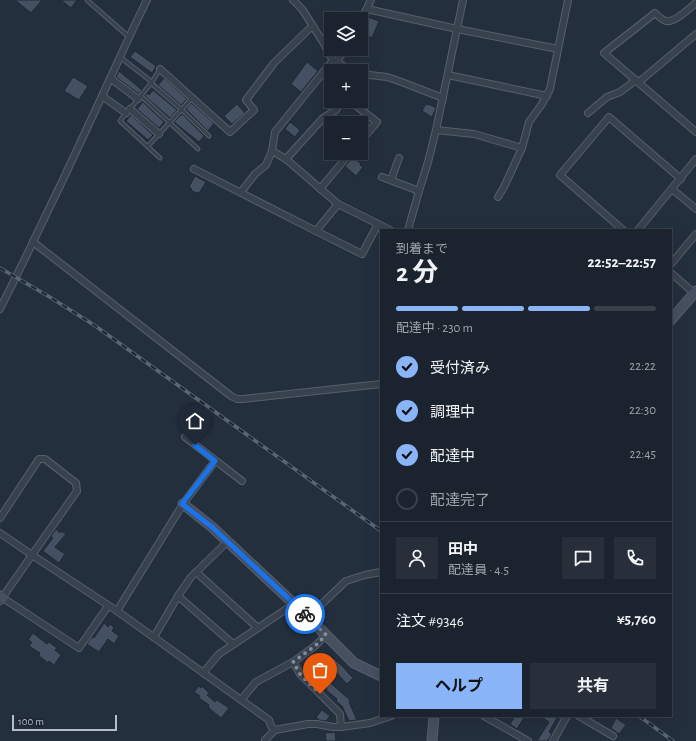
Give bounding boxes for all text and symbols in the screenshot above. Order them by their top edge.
map controls [324,12,368,160]
button: layers [324,12,368,56]
button: + [324,64,368,108]
button: − [324,116,368,160]
text: 到着まで [396,243,448,256]
text: 22:52–22:57 [587,255,656,270]
text: 2 分 [396,260,438,286]
text: 配達中 · 230 m [396,322,473,335]
icon: check [396,356,418,378]
text: 22:22 [629,360,656,373]
text: 受付済み [430,361,490,376]
icon: check [396,400,418,422]
pin [178,404,212,445]
text: 22:30 [629,404,656,417]
text: 調理中 [430,405,475,420]
icon: home [184,410,206,432]
icon: check [396,444,418,466]
text: 22:45 [630,448,656,461]
text: 配達中 [430,449,475,464]
text: 配達完了 [430,493,490,508]
button: person [396,537,438,579]
button: chat [562,537,604,579]
button: phone [614,537,656,579]
text: 田中 [448,542,478,557]
text: 配達員 · 4.5 [448,564,509,577]
courier [285,594,325,634]
icon: bike [294,603,316,625]
text: ¥5,760 [617,612,656,627]
text: 注文 #9346 [396,614,464,629]
pin [303,653,337,694]
icon: bag [309,659,331,681]
button: ヘルプ [396,663,522,709]
button: 共有 [530,663,656,709]
scale bar [12,713,117,732]
text: 100 m [18,716,44,727]

